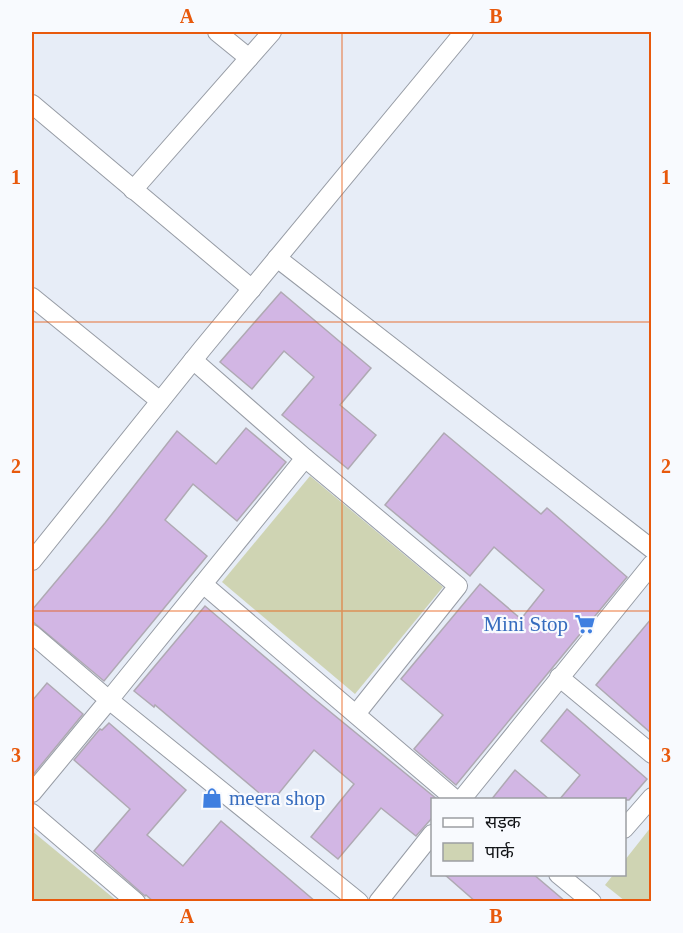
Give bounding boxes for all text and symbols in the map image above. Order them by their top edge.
text: A [180,5,195,27]
text: B [489,5,503,27]
text: 1 [11,166,21,188]
text: 1 [661,166,671,188]
text: 2 [11,455,21,477]
text: 2 [661,455,671,477]
place label: Mini Stop [483,612,568,636]
supermarket icon: Mini Stop [573,612,597,636]
text: 3 [11,744,21,766]
text: 3 [661,744,671,766]
shop icon: meera shop [200,786,224,810]
place label: meera shop [229,786,325,810]
legend [431,798,626,876]
text: सड़क [485,812,522,832]
text: पार्क [485,841,515,862]
text: A [180,905,195,927]
text: B [489,905,503,927]

